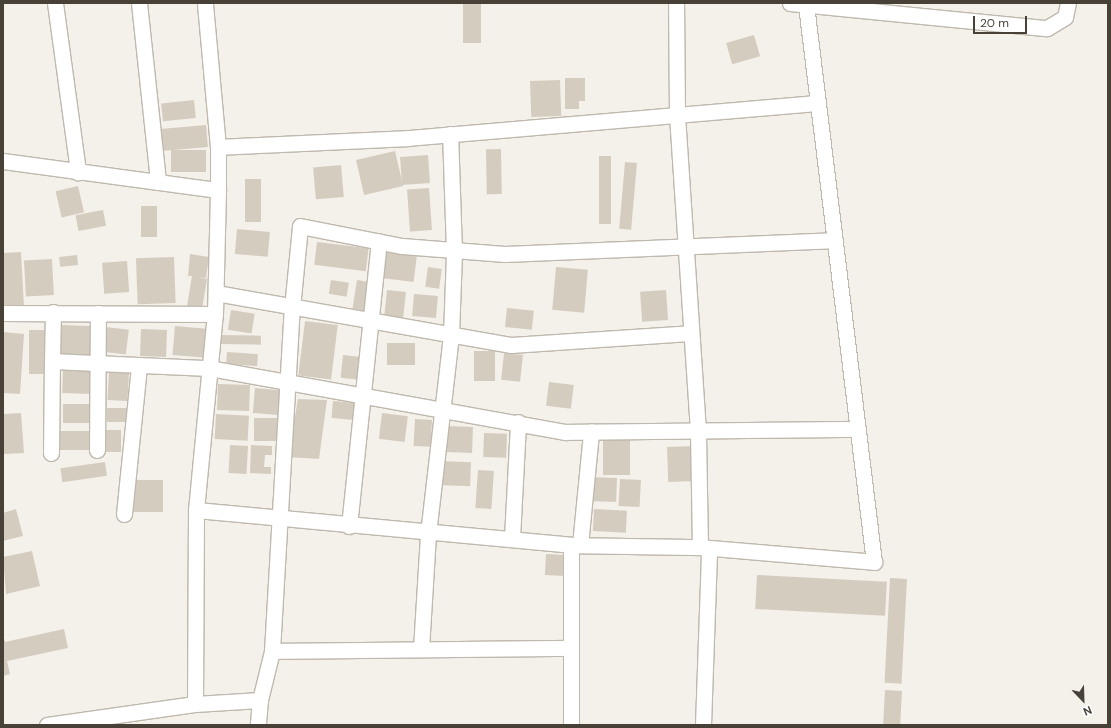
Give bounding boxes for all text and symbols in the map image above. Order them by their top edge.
scale bar [975,8,1029,34]
text: 20 m [980,15,1009,31]
north arrow [1063,680,1103,720]
text: N [1081,703,1094,719]

